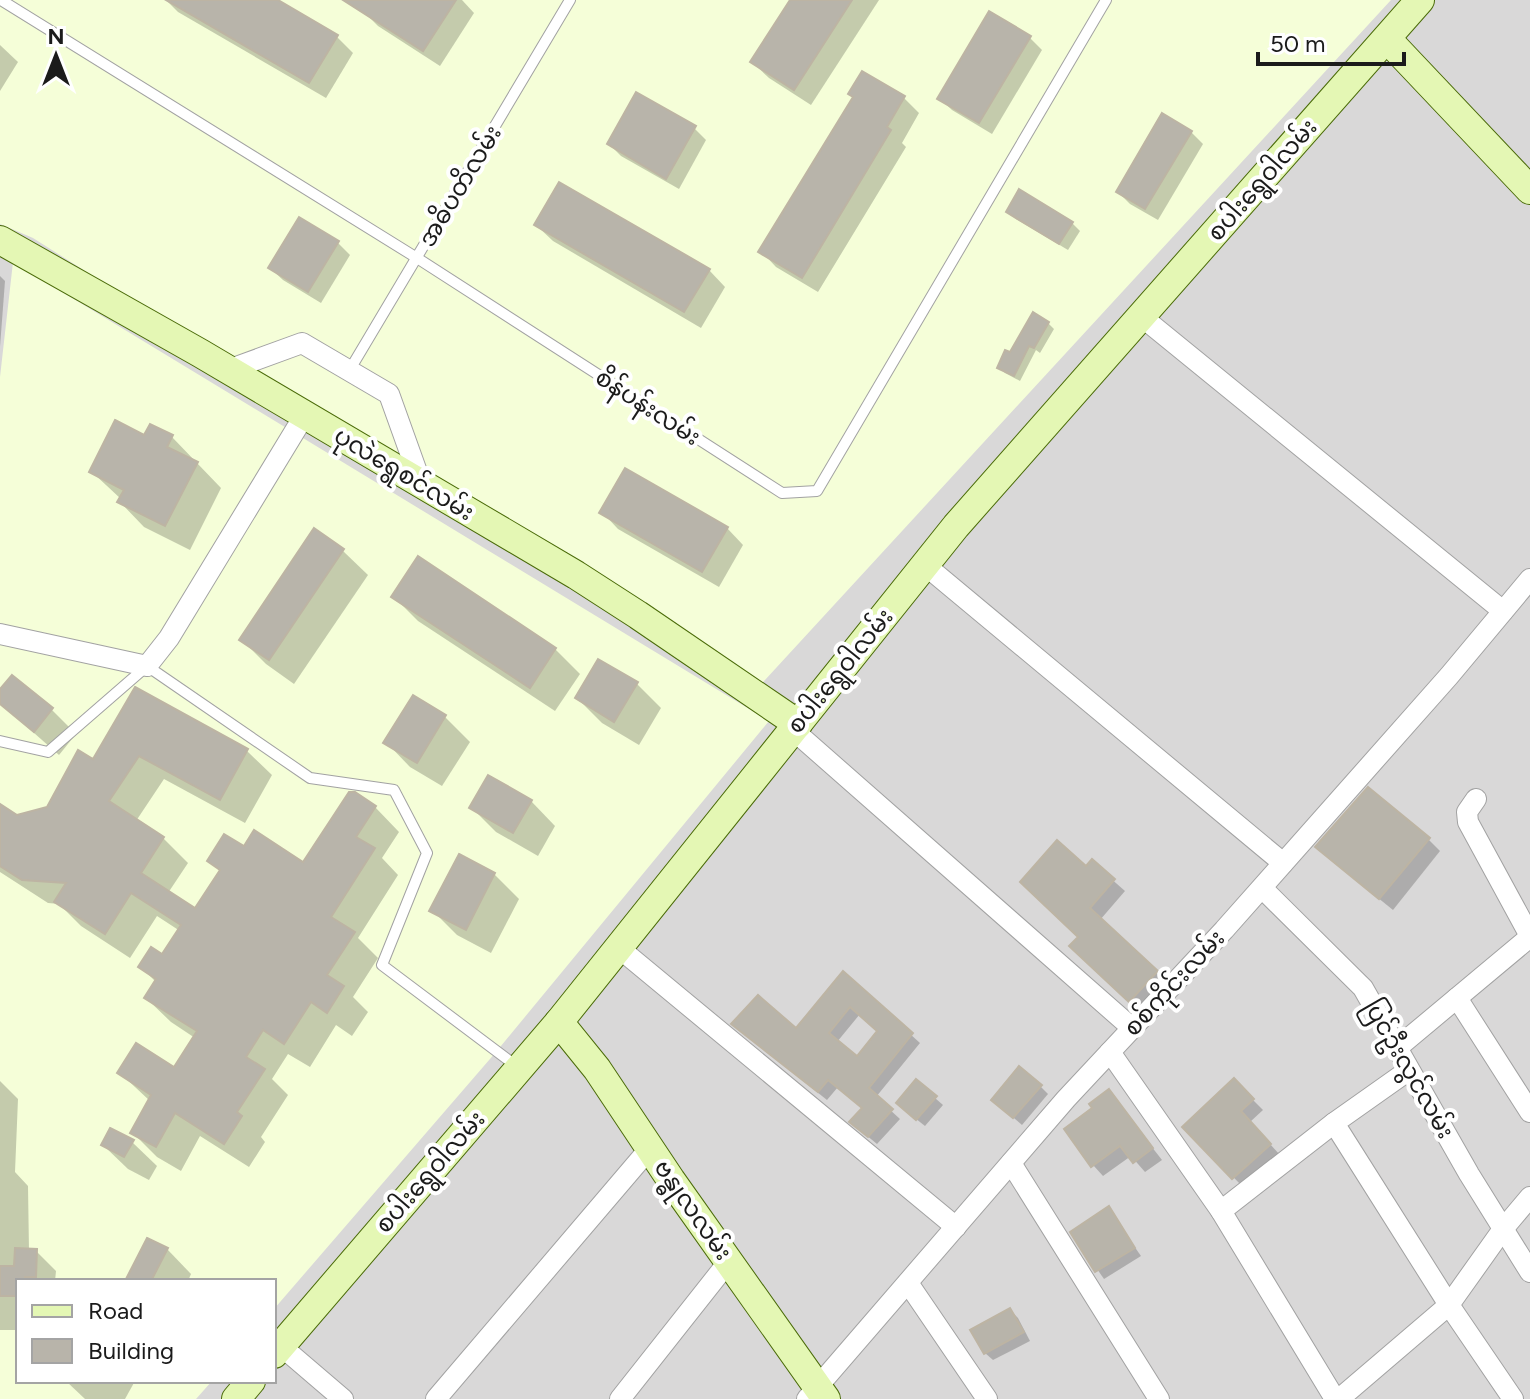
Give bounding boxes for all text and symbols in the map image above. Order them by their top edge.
north arrow [16,16,96,96]
scale bar [1258,16,1404,66]
text: N [47,23,65,50]
text: 50 m [1270,29,1326,58]
street label: စပါးရွေဝါလမ်း [1200,112,1326,250]
street label: အဓိပတိလမ်း [411,119,507,252]
street label: စိန်ပန်းလမ်း [587,361,707,456]
street label: ပုလဲရွေစင်လမ်း [327,420,480,531]
street label: စပါးရွေဝါလမ်း [780,602,903,742]
street label: စစ်ကိုင်းလမ်း [1116,923,1234,1045]
street label: ပြင်ဦးလွင်လမ်း [1354,994,1462,1146]
street label: စပါးရွေဝါလမ်း [368,1104,494,1242]
street label: ဗန္ဓုလလမ်း [644,1153,739,1269]
legend [16,1279,276,1383]
text: Road [88,1296,143,1325]
text: Building [88,1336,174,1365]

